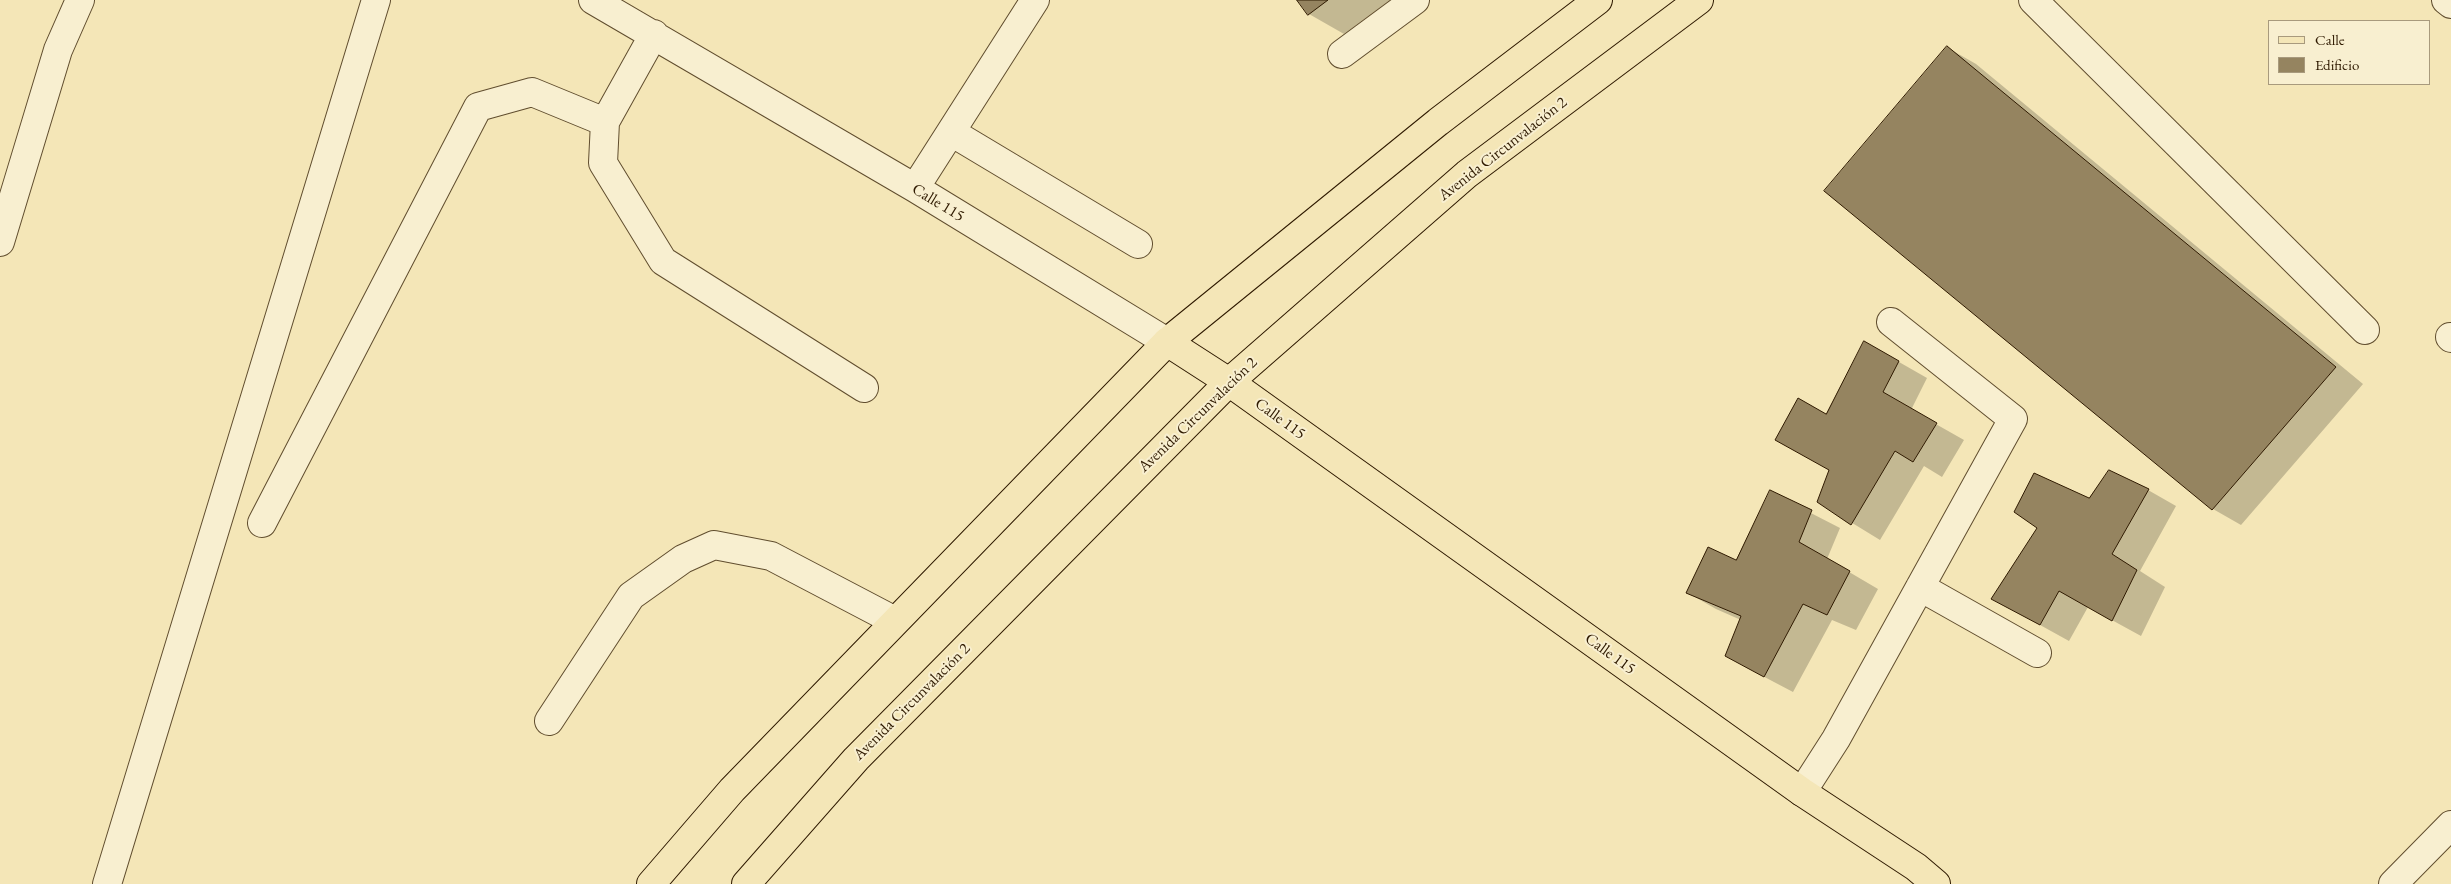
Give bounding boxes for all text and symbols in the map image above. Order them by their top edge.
legend [2268,20,2431,85]
text: Calle [2315,30,2345,49]
text: Edificio [2315,55,2359,74]
street label: Avenida Circunvalación 2 [1435,93,1571,205]
street label: Calle 115 [908,180,968,226]
street label: Avenida Circunvalación 2 [1135,353,1261,477]
street label: Calle 115 [1251,394,1309,444]
street label: Calle 115 [1581,629,1639,679]
street label: Avenida Circunvalación 2 [850,640,974,764]

